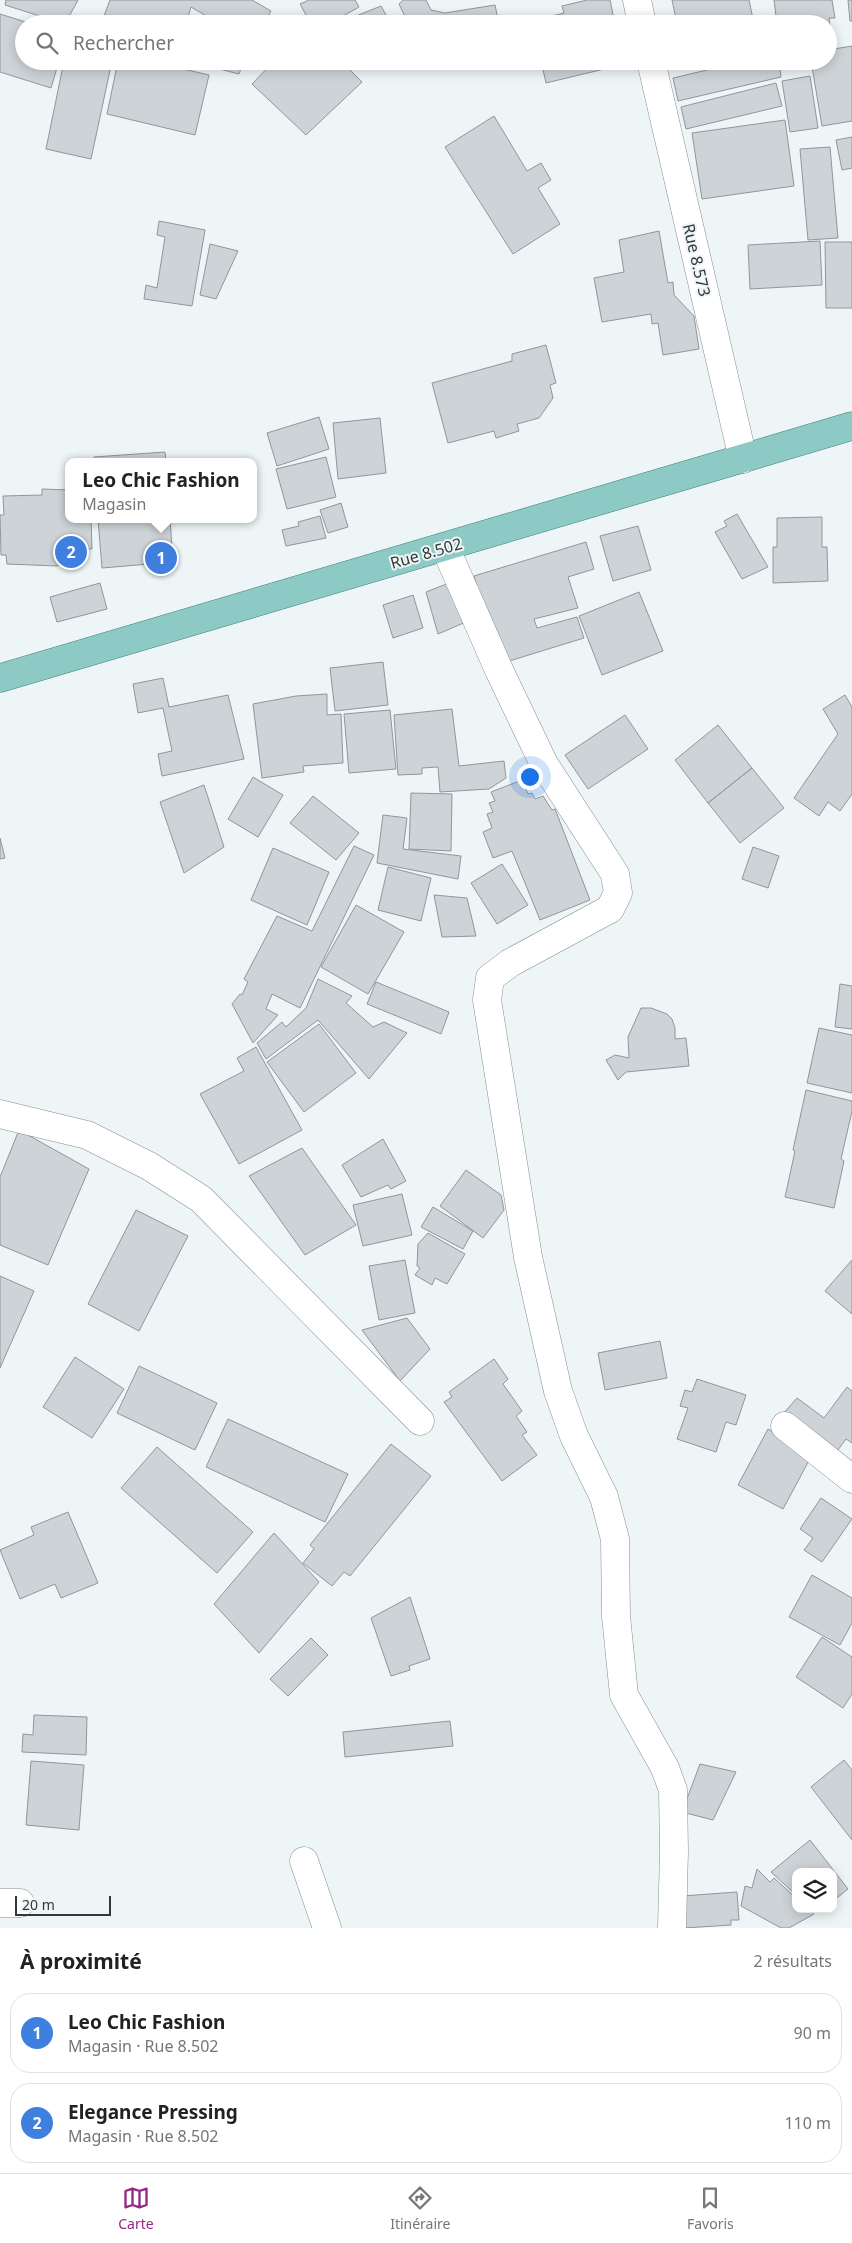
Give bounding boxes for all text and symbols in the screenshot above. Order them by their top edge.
search box [15,15,837,70]
icon: search [33,29,61,57]
text: Rechercher [73,30,174,56]
street label: Rue 8.573 [678,222,716,298]
popup [65,458,257,523]
text: Leo Chic Fashion [82,467,240,493]
text: Magasin [82,493,146,515]
street label: Rue 8.502 [387,532,465,574]
pin: 2 [55,533,87,571]
pin: 1 [145,539,177,577]
your location [517,764,543,790]
map controls [792,1868,837,1913]
button: layers [792,1868,837,1913]
scale bar [15,1893,111,1916]
text: 20 m [22,1895,55,1914]
text: À proximité [20,1947,142,1975]
text: 2 résultats [754,1950,832,1972]
text: Leo Chic Fashion [68,2009,225,2035]
text: 1 [32,2022,42,2044]
text: 90 m [794,2022,831,2044]
text: Magasin · Rue 8.502 [68,2035,219,2057]
text: Elegance Pressing [68,2099,238,2125]
text: 2 [32,2112,42,2134]
text: 110 m [784,2112,831,2134]
text: Magasin · Rue 8.502 [68,2125,219,2147]
tab: Carte [118,2184,154,2233]
tab: Itinéraire [390,2184,450,2233]
tab: Favoris [687,2184,734,2233]

